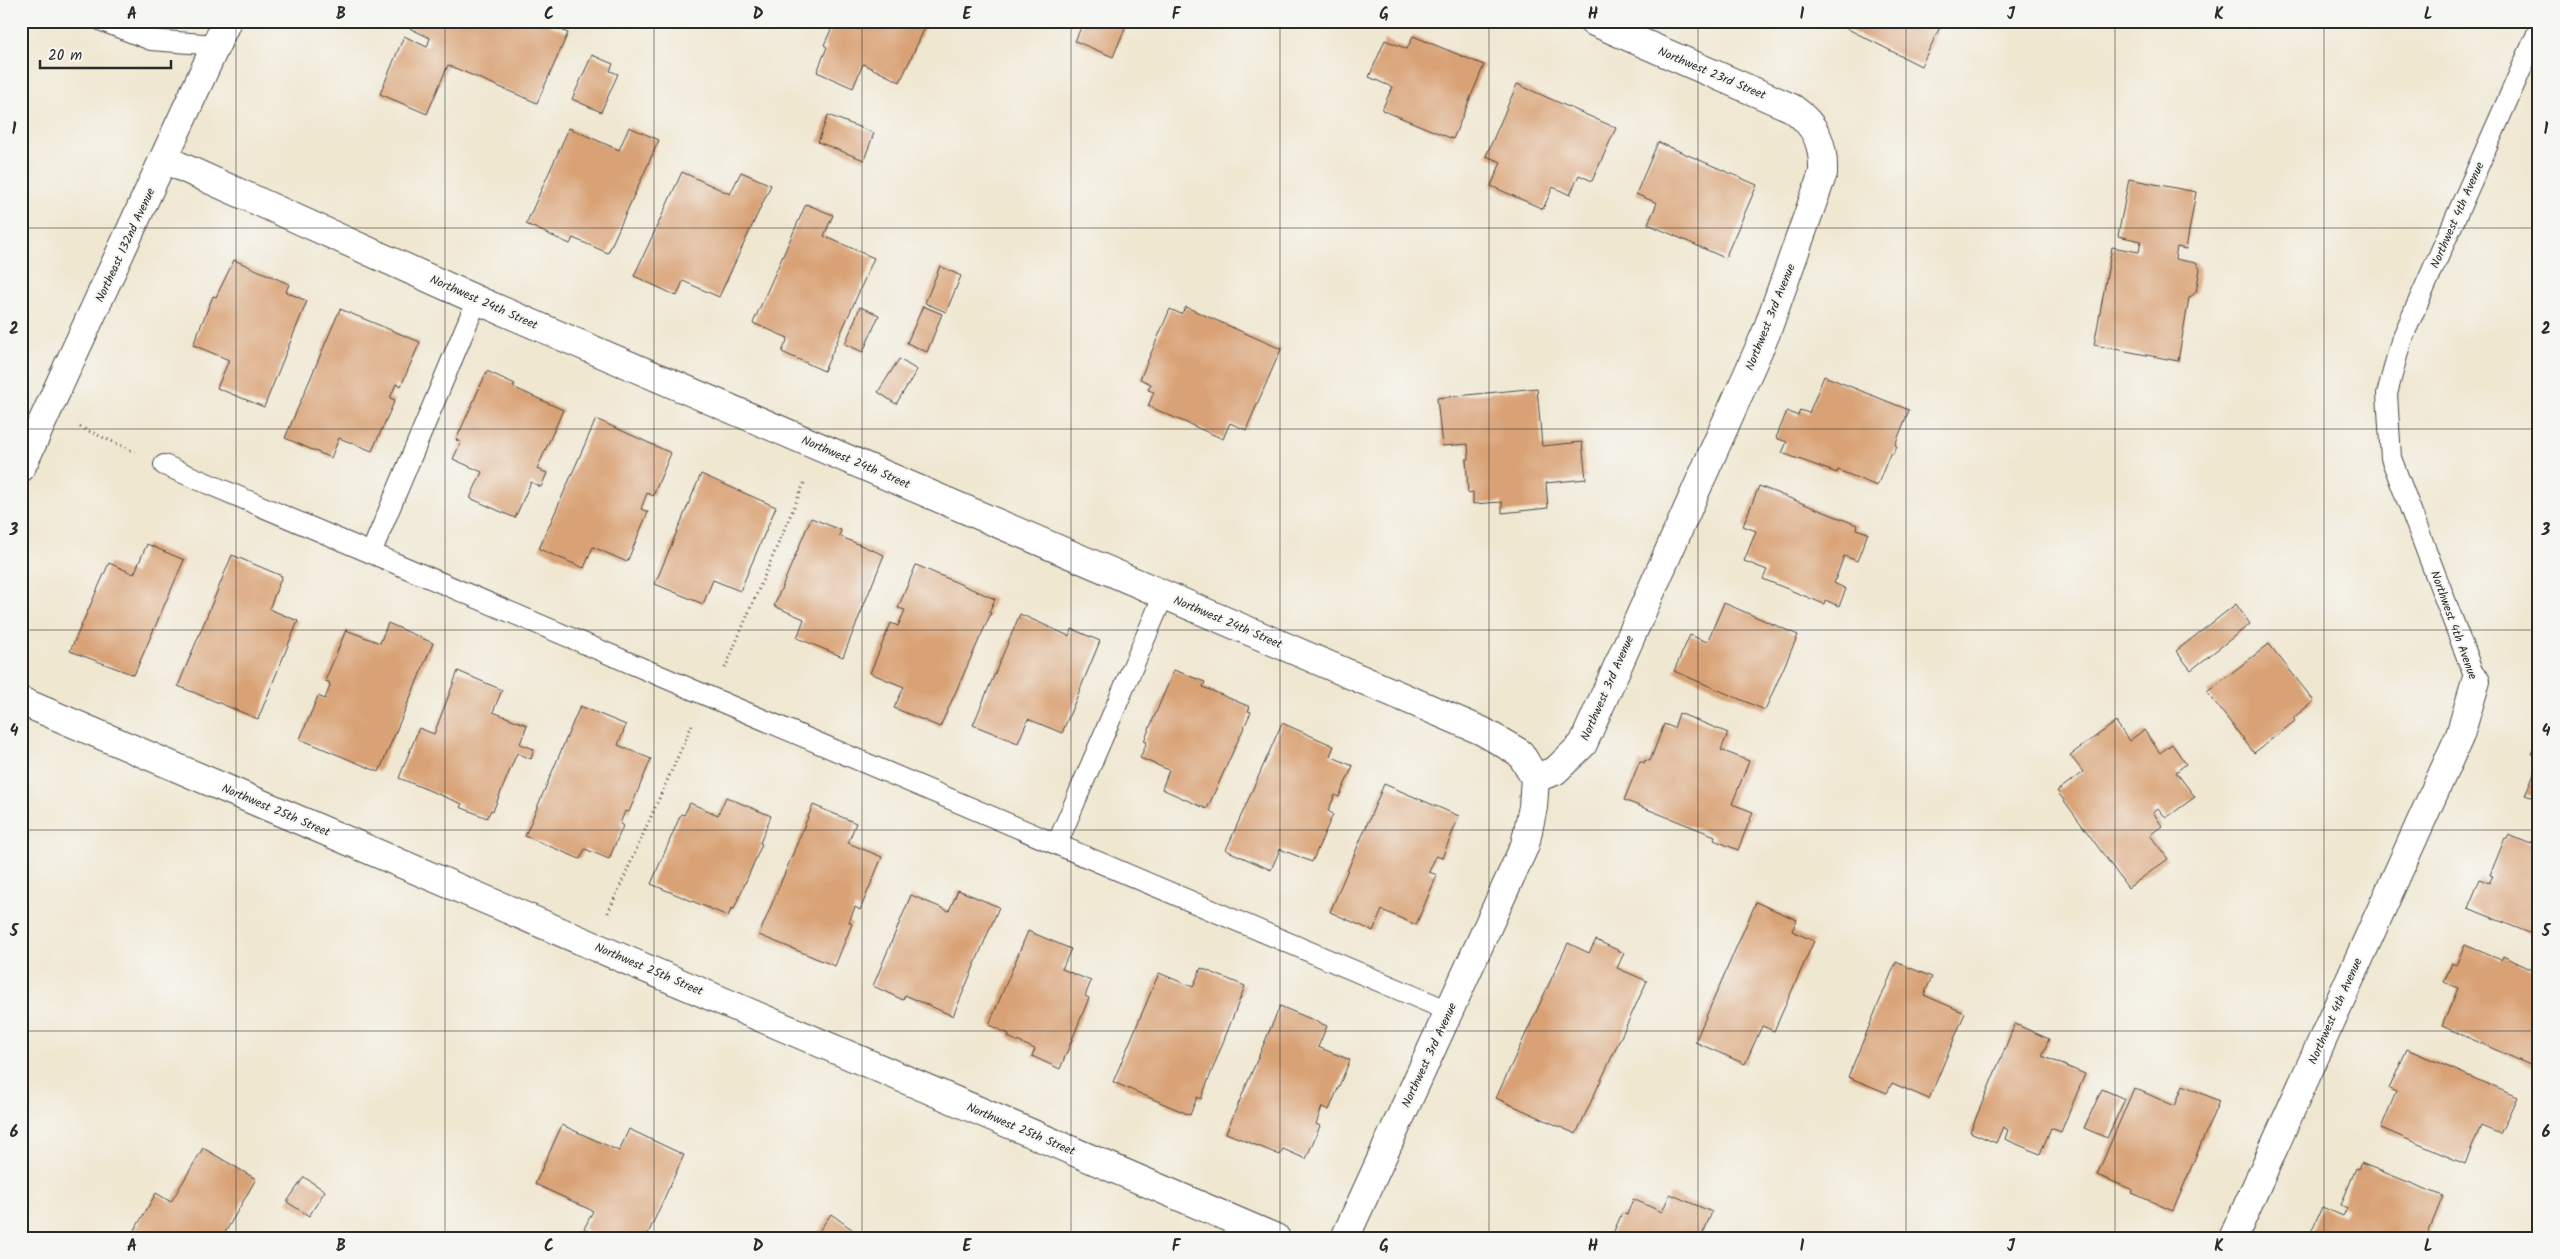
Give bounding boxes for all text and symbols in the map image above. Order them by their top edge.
text: A [127,2,137,27]
text: B [336,2,346,27]
text: C [544,2,554,27]
text: D [753,2,764,27]
text: E [963,2,973,27]
text: F [1172,2,1182,27]
text: G [1379,2,1389,27]
text: H [1588,2,1598,27]
text: I [1800,2,1805,27]
text: J [2007,2,2016,27]
text: K [2214,2,2224,27]
text: L [2424,2,2432,27]
scale bar [40,38,171,70]
street label: Northwest 23rd Street [1655,42,1769,105]
text: 20 m [48,44,82,68]
text: 1 [12,117,17,142]
text: 1 [2544,117,2549,142]
street label: Northwest 4th Avenue [2425,159,2490,271]
street label: Northeast 132nd Avenue [91,184,161,306]
street label: Northwest 3rd Avenue [1740,260,1801,373]
street label: Northwest 24th Street [427,270,541,335]
text: 2 [9,317,19,342]
text: 2 [2541,317,2551,342]
street label: Northwest 24th Street [798,431,913,494]
text: 3 [9,518,19,543]
text: 3 [2541,518,2551,543]
street label: Northwest 4th Avenue [2425,568,2482,683]
street label: Northwest 24th Street [1170,591,1285,654]
street label: Northwest 3rd Avenue [1576,632,1639,744]
text: 4 [10,719,19,744]
text: 4 [2542,719,2551,744]
street label: Northwest 25th Street [219,779,333,842]
text: 5 [9,919,20,944]
text: 5 [2541,919,2552,944]
street label: Northwest 25th Street [592,938,706,1001]
street label: Northwest 4th Avenue [2303,955,2368,1067]
street label: Northwest 3rd Avenue [1397,999,1462,1111]
street label: Northwest 25th Street [964,1098,1078,1161]
text: 6 [10,1120,19,1145]
text: 6 [2542,1120,2551,1145]
text: A [127,1234,137,1259]
text: B [336,1234,346,1259]
text: C [544,1234,554,1259]
text: D [753,1234,764,1259]
text: E [963,1234,973,1259]
text: F [1172,1234,1182,1259]
text: G [1379,1234,1389,1259]
text: H [1588,1234,1598,1259]
text: I [1800,1234,1805,1259]
text: J [2007,1234,2016,1259]
text: K [2214,1234,2224,1259]
text: L [2424,1234,2432,1259]

